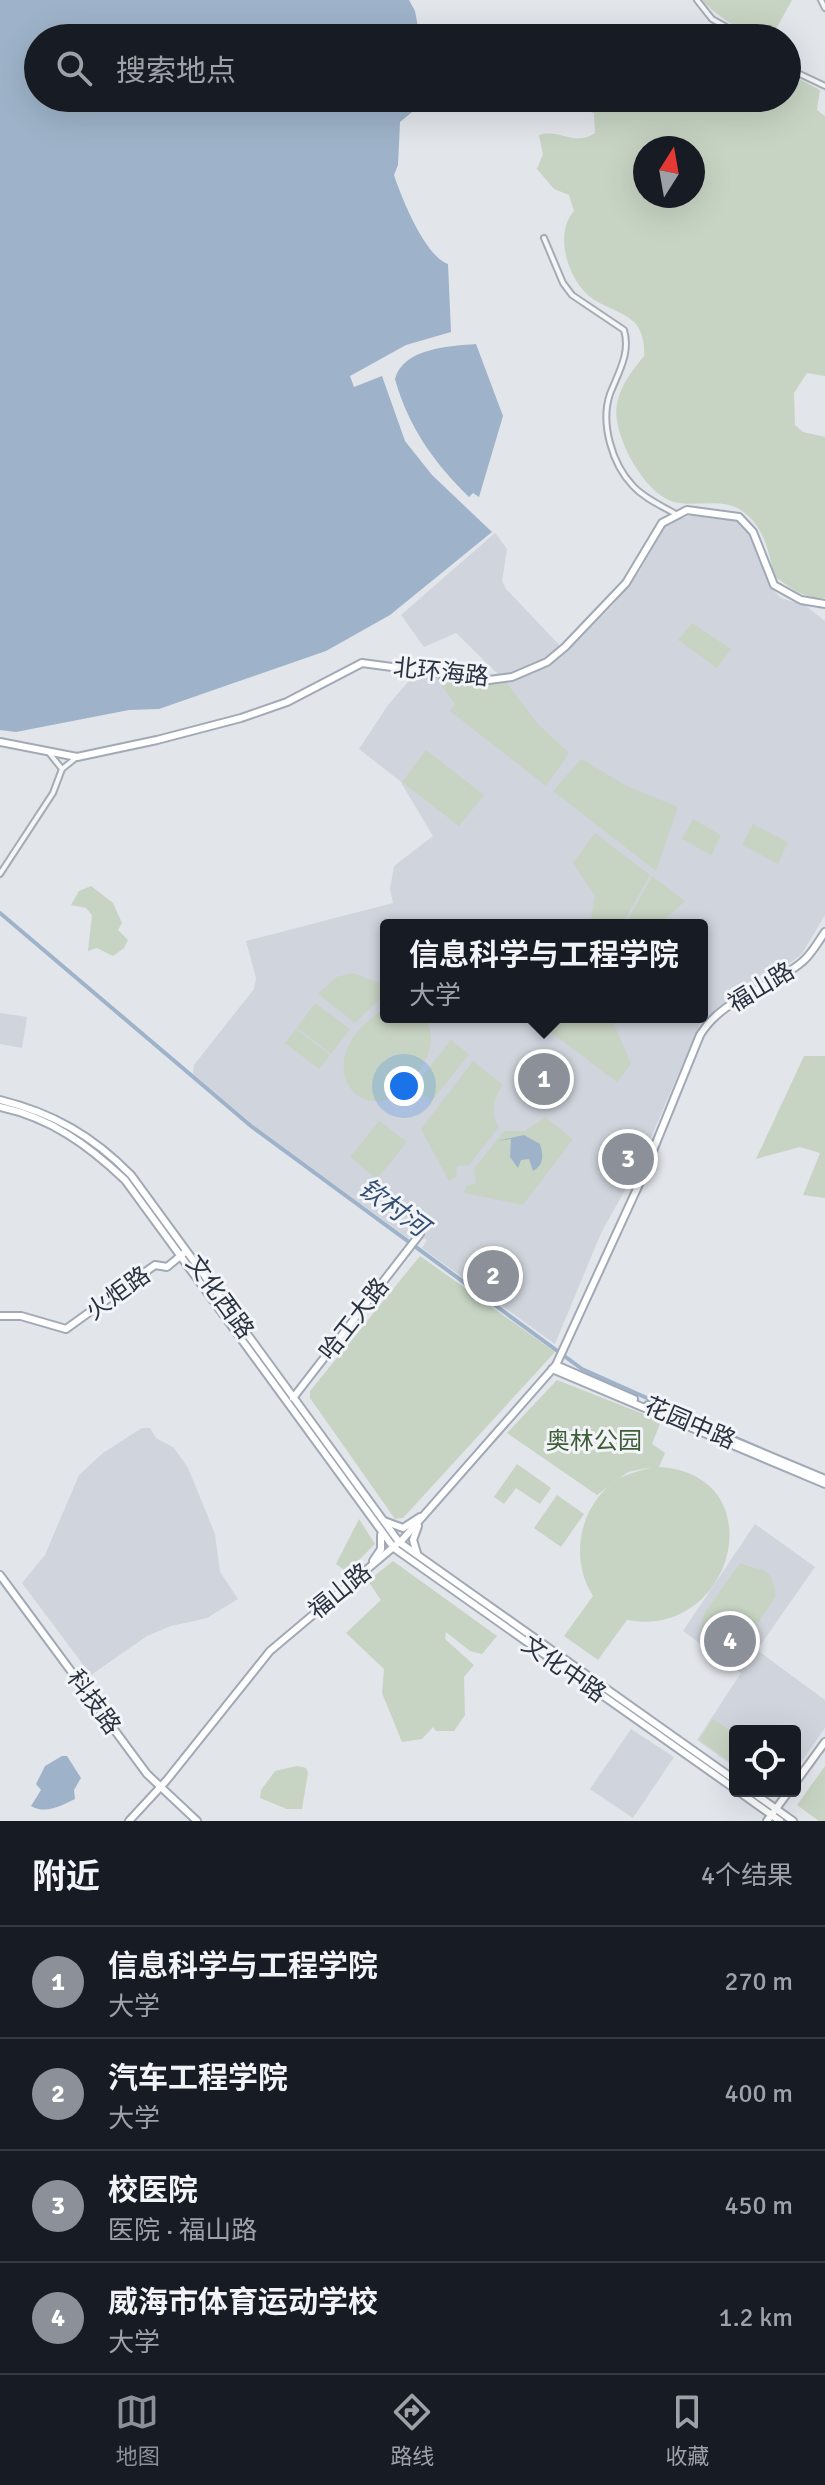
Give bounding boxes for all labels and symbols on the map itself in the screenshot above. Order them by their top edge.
north arrow [633,136,705,208]
street label: 北环海路 [392,652,490,692]
street label: 福山路 [722,956,800,1018]
pin: 1 [518,1049,570,1109]
your location [384,1066,424,1106]
pin: 3 [602,1129,654,1189]
water label: 钦村河 [352,1172,438,1247]
pin: 2 [467,1246,519,1306]
street label: 文化西路 [180,1249,260,1345]
street label: 火炬路 [80,1260,156,1326]
street label: 哈工大路 [313,1272,395,1366]
street label: 花园中路 [640,1390,740,1456]
park label: 奥林公园 [546,1426,642,1456]
street label: 福山路 [303,1557,377,1625]
pin: 4 [704,1611,756,1671]
street label: 文化中路 [516,1629,612,1709]
street label: 科技路 [61,1664,127,1740]

